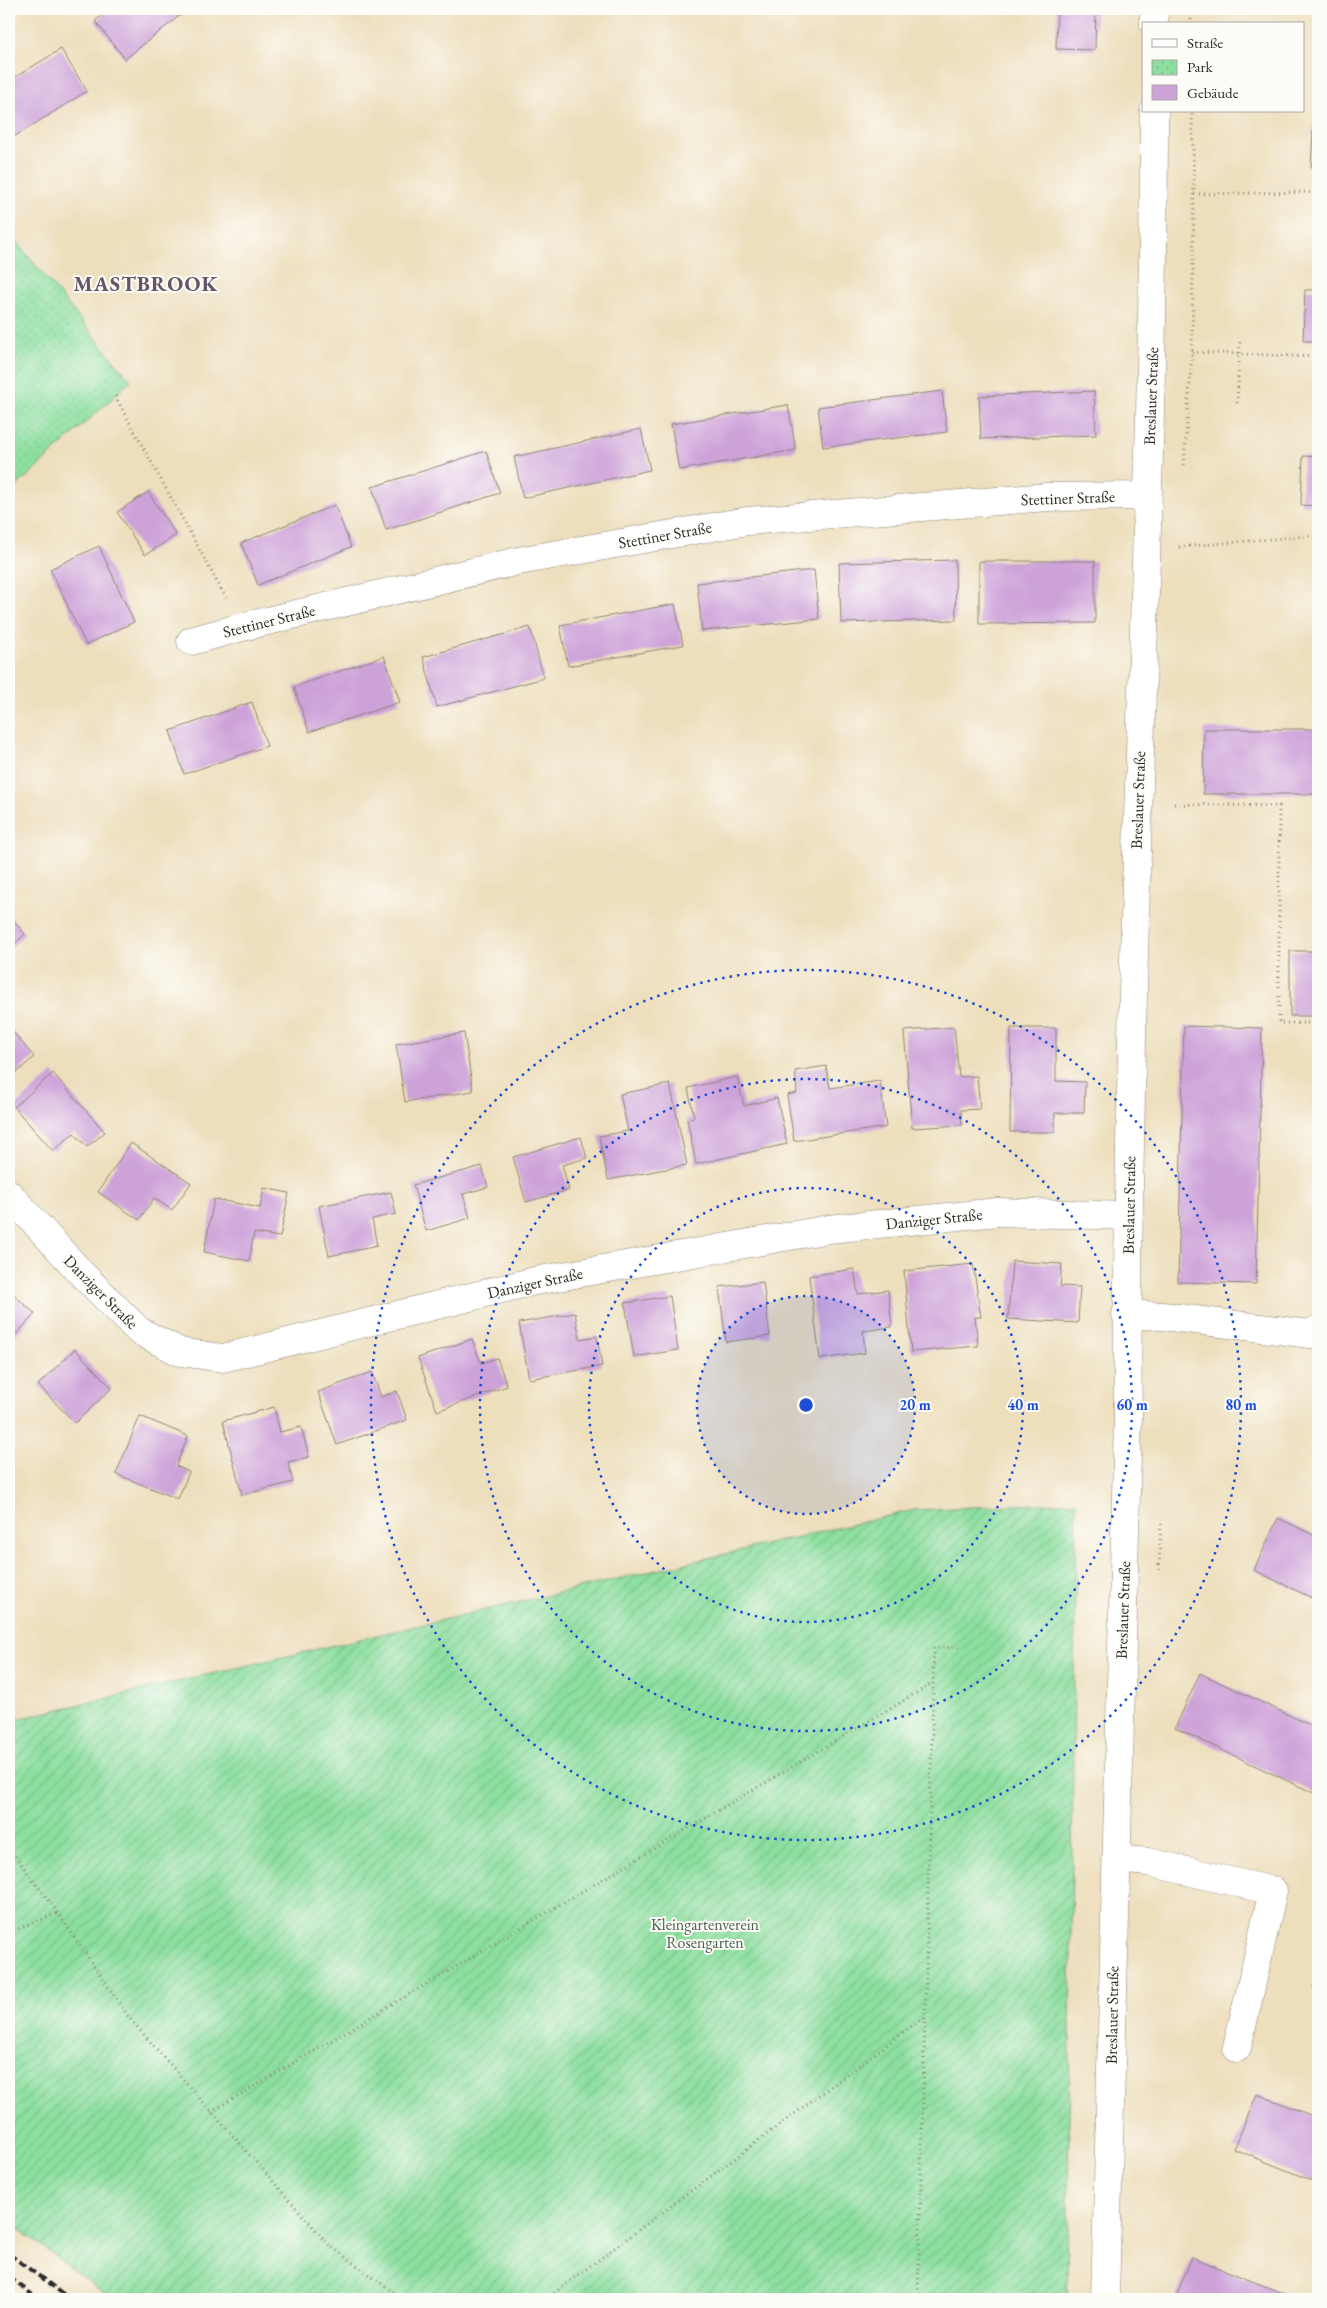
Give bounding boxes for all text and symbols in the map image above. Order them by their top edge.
legend [1142,22,1304,112]
text: Straße [1187,33,1223,52]
text: Park [1187,57,1214,76]
text: Gebäude [1187,83,1239,102]
district label: MASTBROOK [73,270,219,297]
street label: Breslauer Straße [1139,347,1163,445]
street label: Stettiner Straße [1020,486,1116,510]
street label: Stettiner Straße [617,516,713,554]
street label: Stettiner Straße [221,599,317,643]
street label: Breslauer Straße [1126,751,1150,849]
street label: Breslauer Straße [1118,1156,1140,1254]
street label: Danziger Straße [885,1203,983,1235]
street label: Danziger Straße [59,1250,143,1334]
street label: Danziger Straße [485,1263,585,1303]
text: 20 m [899,1395,931,1414]
text: 40 m [1007,1395,1039,1414]
text: 60 m [1116,1395,1148,1414]
text: 80 m [1225,1395,1257,1414]
centre of rings [797,1396,815,1414]
street label: Breslauer Straße [1111,1561,1135,1659]
park label: Kleingartenverein Rosengarten [651,1914,760,1953]
street label: Breslauer Straße [1101,1966,1123,2064]

